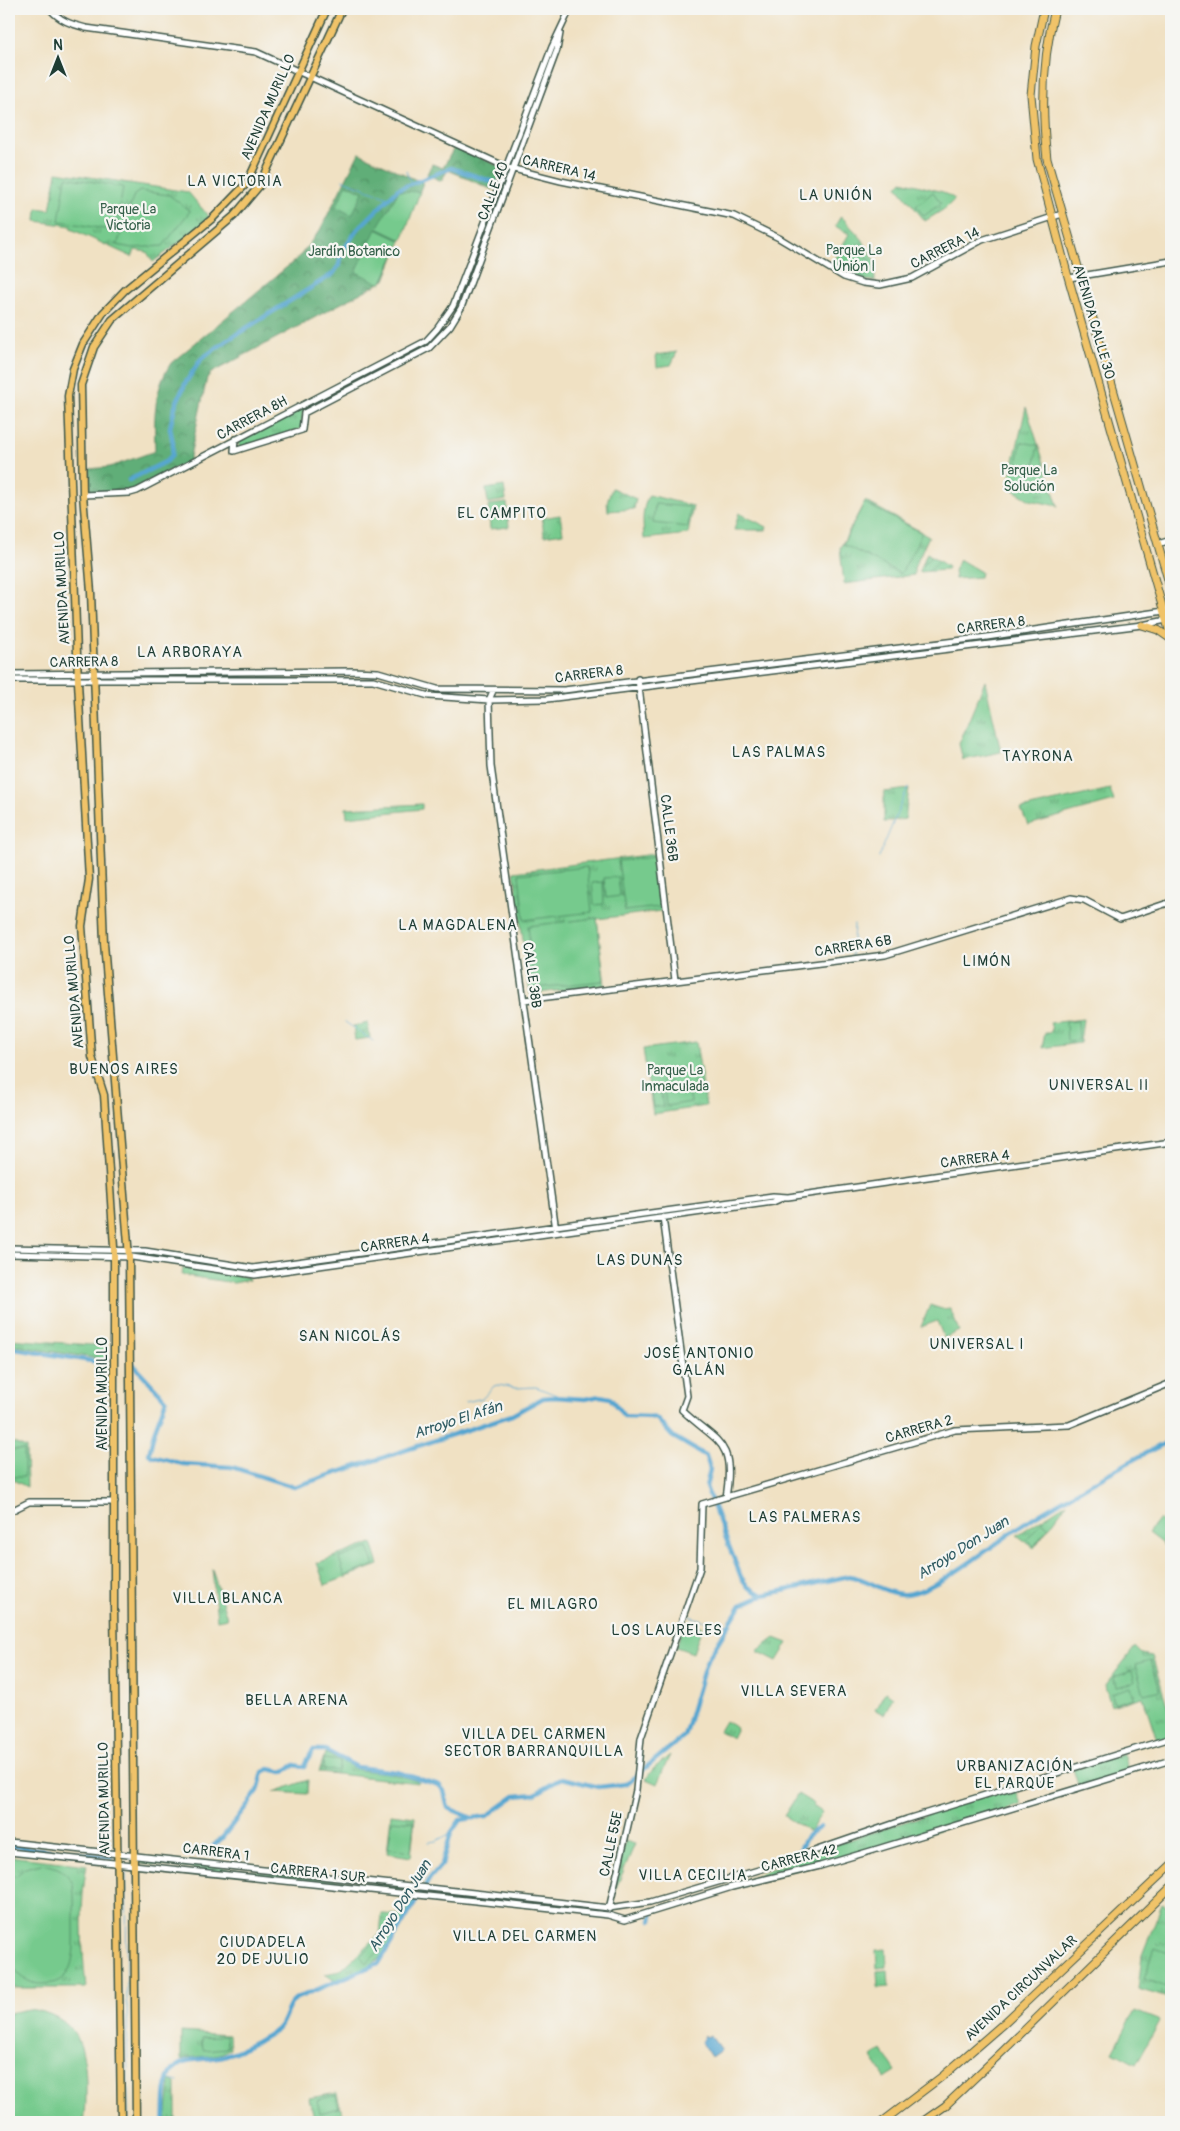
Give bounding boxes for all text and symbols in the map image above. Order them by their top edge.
north arrow [32,32,82,82]
text: N [53,37,63,54]
street label: AVENIDA MURILLO [237,52,299,162]
street label: CARRERA 14 [521,151,597,185]
street label: CALLE 40 [474,159,512,223]
district label: LA VICTORIA [187,172,283,191]
district label: LA UNIÓN [799,186,873,205]
park label: Parque La Victoria [100,201,156,234]
street label: CARRERA 14 [908,223,982,273]
park label: Parque La Unión I [826,242,882,275]
park label: Jardín Botanico [308,243,400,260]
street label: AVENIDA CALLE 30 [1069,263,1119,381]
street label: CARRERA 8H [214,392,290,444]
park label: Parque La Solución [1001,462,1057,495]
district label: EL CAMPITO [457,504,547,523]
street label: AVENIDA MURILLO [51,531,73,645]
street label: CARRERA 8 [956,612,1026,638]
district label: LA ARBORAYA [137,643,243,662]
street label: CARRERA 8 [50,653,118,671]
street label: CARRERA 8 [554,661,624,687]
district label: LAS PALMAS [732,743,826,762]
district label: TAYRONA [1002,747,1074,766]
street label: CALLE 36B [656,793,682,863]
district label: LA MAGDALENA [398,916,518,935]
street label: CARRERA 6B [813,932,893,960]
street label: AVENIDA MURILLO [61,935,87,1049]
street label: CALLE 38B [519,941,545,1009]
district label: LIMÓN [963,952,1011,971]
district label: BUENOS AIRES [69,1060,179,1079]
park label: Parque La Inmaculada [641,1062,709,1095]
district label: UNIVERSAL II [1049,1076,1149,1095]
street label: CARRERA 4 [939,1146,1011,1172]
street label: CARRERA 4 [359,1230,431,1256]
district label: LAS DUNAS [596,1251,684,1270]
district label: SAN NICOLÁS [299,1327,401,1346]
district label: UNIVERSAL I [929,1335,1025,1354]
street label: AVENIDA MURILLO [94,1337,111,1451]
district label: JOSÉ ANTONIO GALÁN [644,1344,754,1380]
water label: Arroyo El Afán [411,1396,506,1443]
street label: CARRERA 2 [883,1411,955,1447]
district label: LAS PALMERAS [749,1508,861,1527]
water label: Arroyo Don Juan [914,1511,1014,1584]
district label: VILLA BLANCA [173,1589,283,1608]
district label: EL MILAGRO [508,1595,598,1614]
district label: LOS LAURELES [611,1621,723,1640]
district label: VILLA SEVERA [741,1682,847,1701]
district label: BELLA ARENA [245,1691,349,1710]
district label: VILLA DEL CARMEN SECTOR BARRANQUILLA [444,1725,624,1761]
street label: AVENIDA MURILLO [95,1742,113,1856]
district label: URBANIZACIÓN EL PARQUE [957,1757,1073,1793]
street label: CALLE 55E [596,1810,626,1878]
street label: CARRERA 1 [182,1839,250,1865]
street label: CARRERA 42 [759,1840,839,1876]
water label: Arroyo Don Juan [364,1855,437,1955]
street label: CARRERA 1 SUR [270,1860,366,1886]
district label: VILLA CECILIA [638,1866,748,1885]
district label: VILLA DEL CARMEN [453,1927,597,1946]
street label: AVENIDA CIRCUNVALAR [961,1932,1081,2044]
district label: CIUDADELA 20 DE JULIO [217,1933,309,1969]

